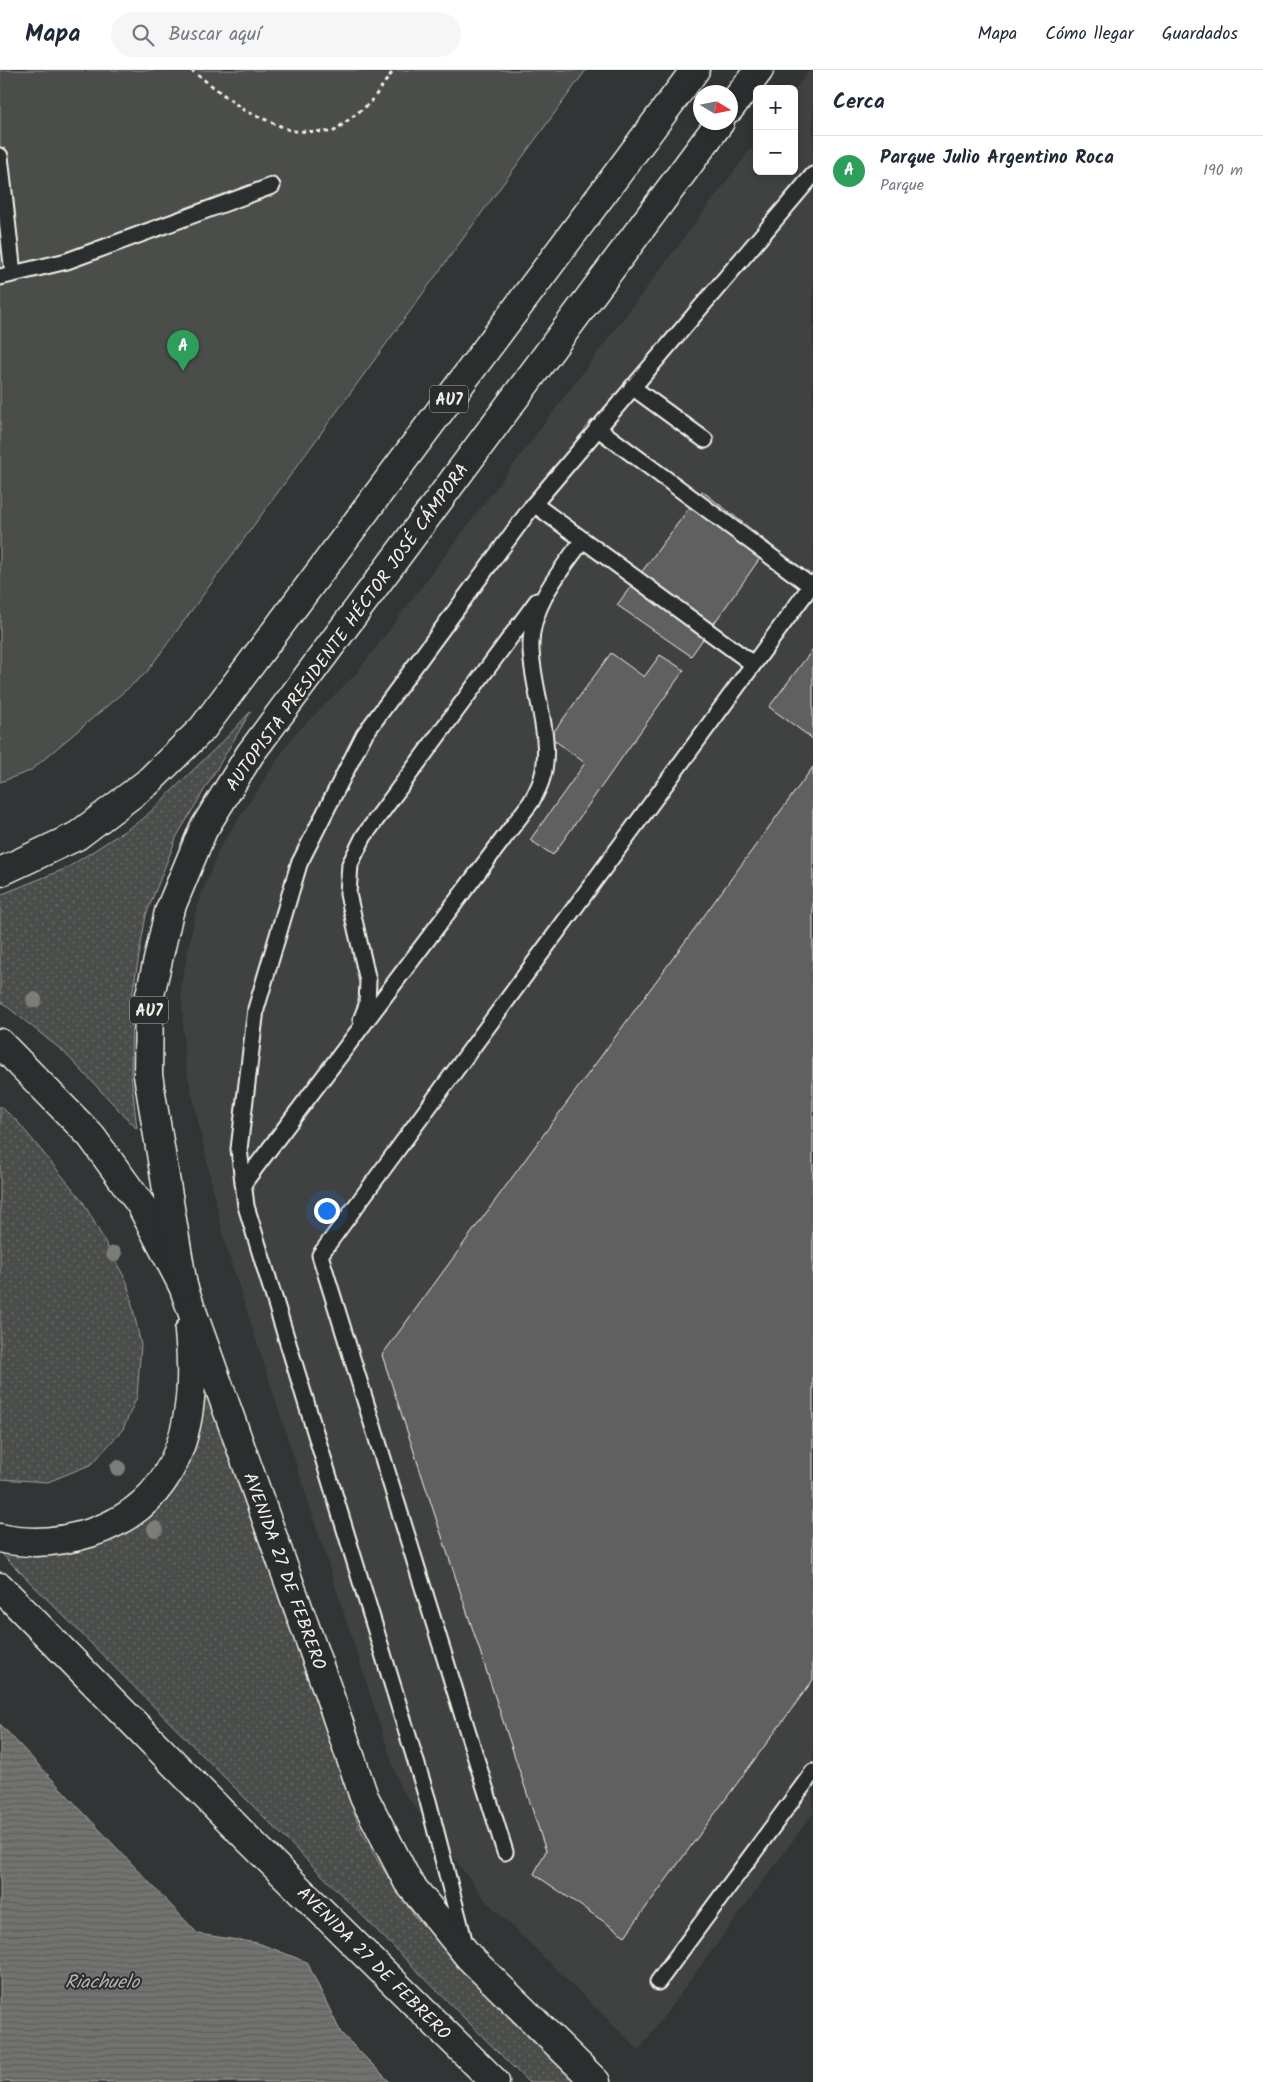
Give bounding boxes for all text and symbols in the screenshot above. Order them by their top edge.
search box [111,12,461,57]
text: Mapa [25,15,81,54]
text: Buscar aquí [169,20,261,50]
text: Mapa [978,20,1017,49]
text: Cómo llegar [1045,20,1134,49]
text: Guardados [1162,20,1238,49]
icon: search [129,21,157,49]
north arrow [693,85,738,130]
map controls [753,85,798,175]
button: + [753,85,798,130]
text: Cerca [833,86,885,119]
button: − [753,130,798,175]
text: Parque Julio Argentino Roca [880,143,1114,173]
text: A [844,158,854,183]
text: 190 m [1203,158,1243,183]
text: Parque [880,173,924,198]
pin: A [167,330,199,371]
road number: AU7 [430,386,468,412]
street label: AUTOPISTA PRESIDENTE HÉCTOR JOSÉ CÁMPORA [219,458,477,798]
road number: AU7 [130,996,168,1024]
your location [314,1198,340,1224]
street label: AVENIDA 27 DE FEBRERO [234,1469,333,1674]
street label: AVENIDA 27 DE FEBRERO [289,1880,457,2048]
water label: Riachuelo [65,1968,140,1998]

